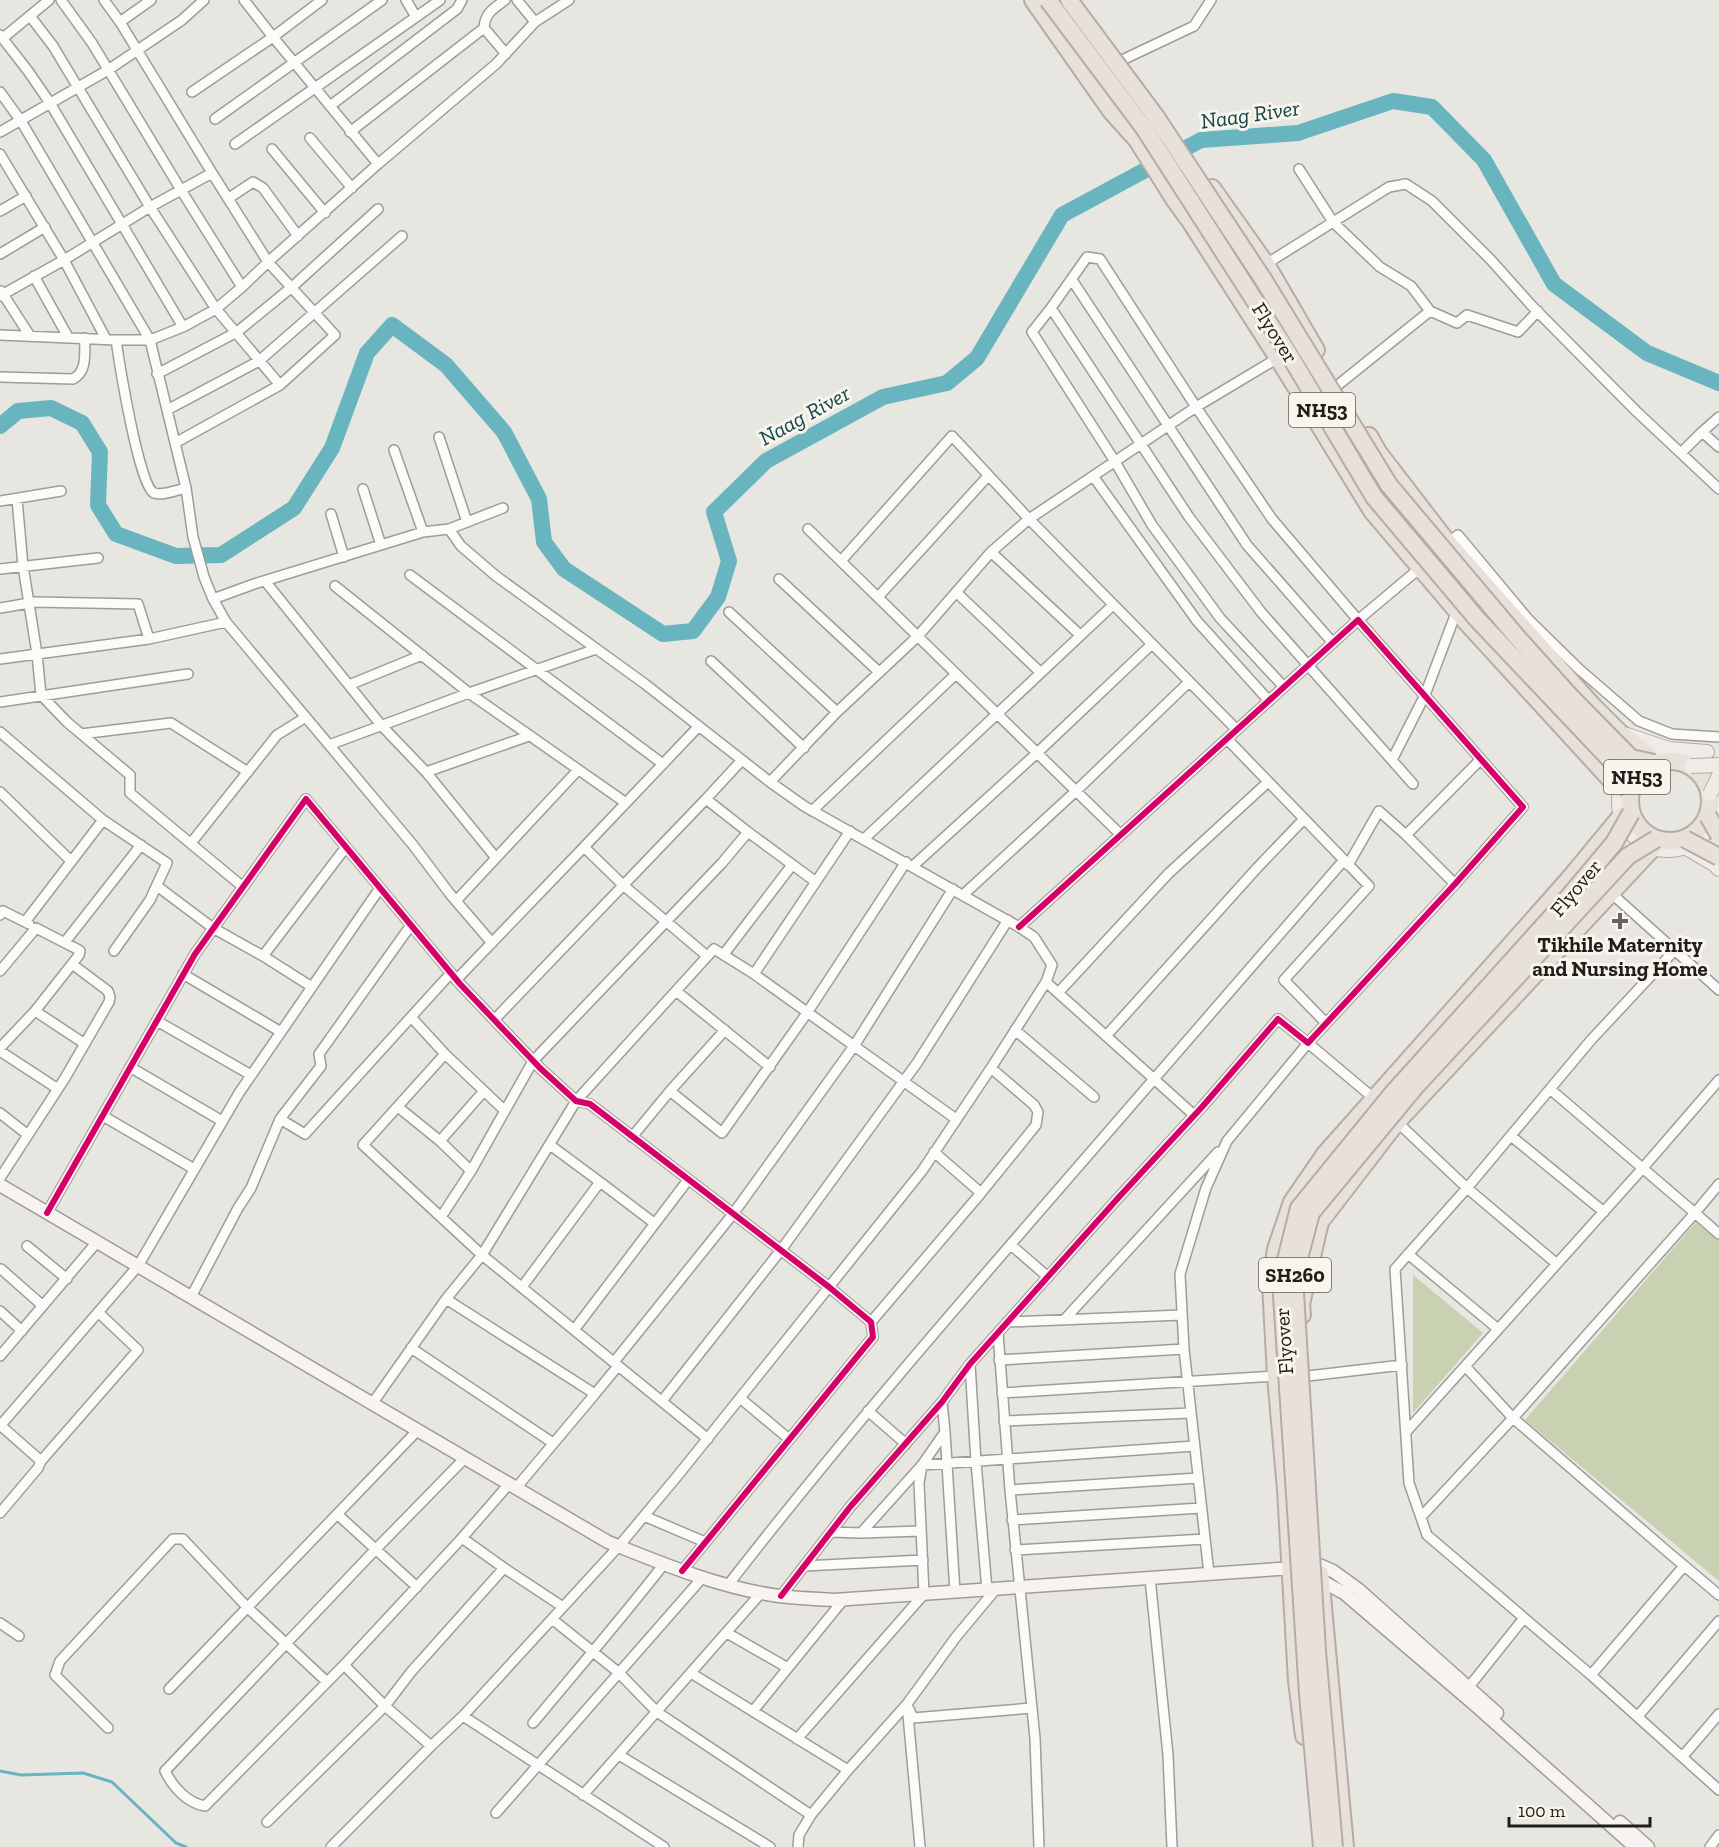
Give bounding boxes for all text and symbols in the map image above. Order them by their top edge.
water label: Naag River [1199,94,1302,135]
street label: Flyover [1247,298,1304,368]
water label: Naag River [754,379,855,451]
road number: NH53 [1289,393,1355,427]
road number: NH53 [1604,760,1670,794]
street label: Flyover [1545,854,1607,921]
marker: Tikhile Maternity and Nursing Home [1611,912,1629,930]
place label: Tikhile Maternity and Nursing Home [1532,932,1708,981]
road number: SH260 [1259,1258,1331,1292]
street label: Flyover [1269,1307,1298,1375]
scale bar [1509,1790,1650,1828]
text: 100 m [1518,1800,1566,1822]

